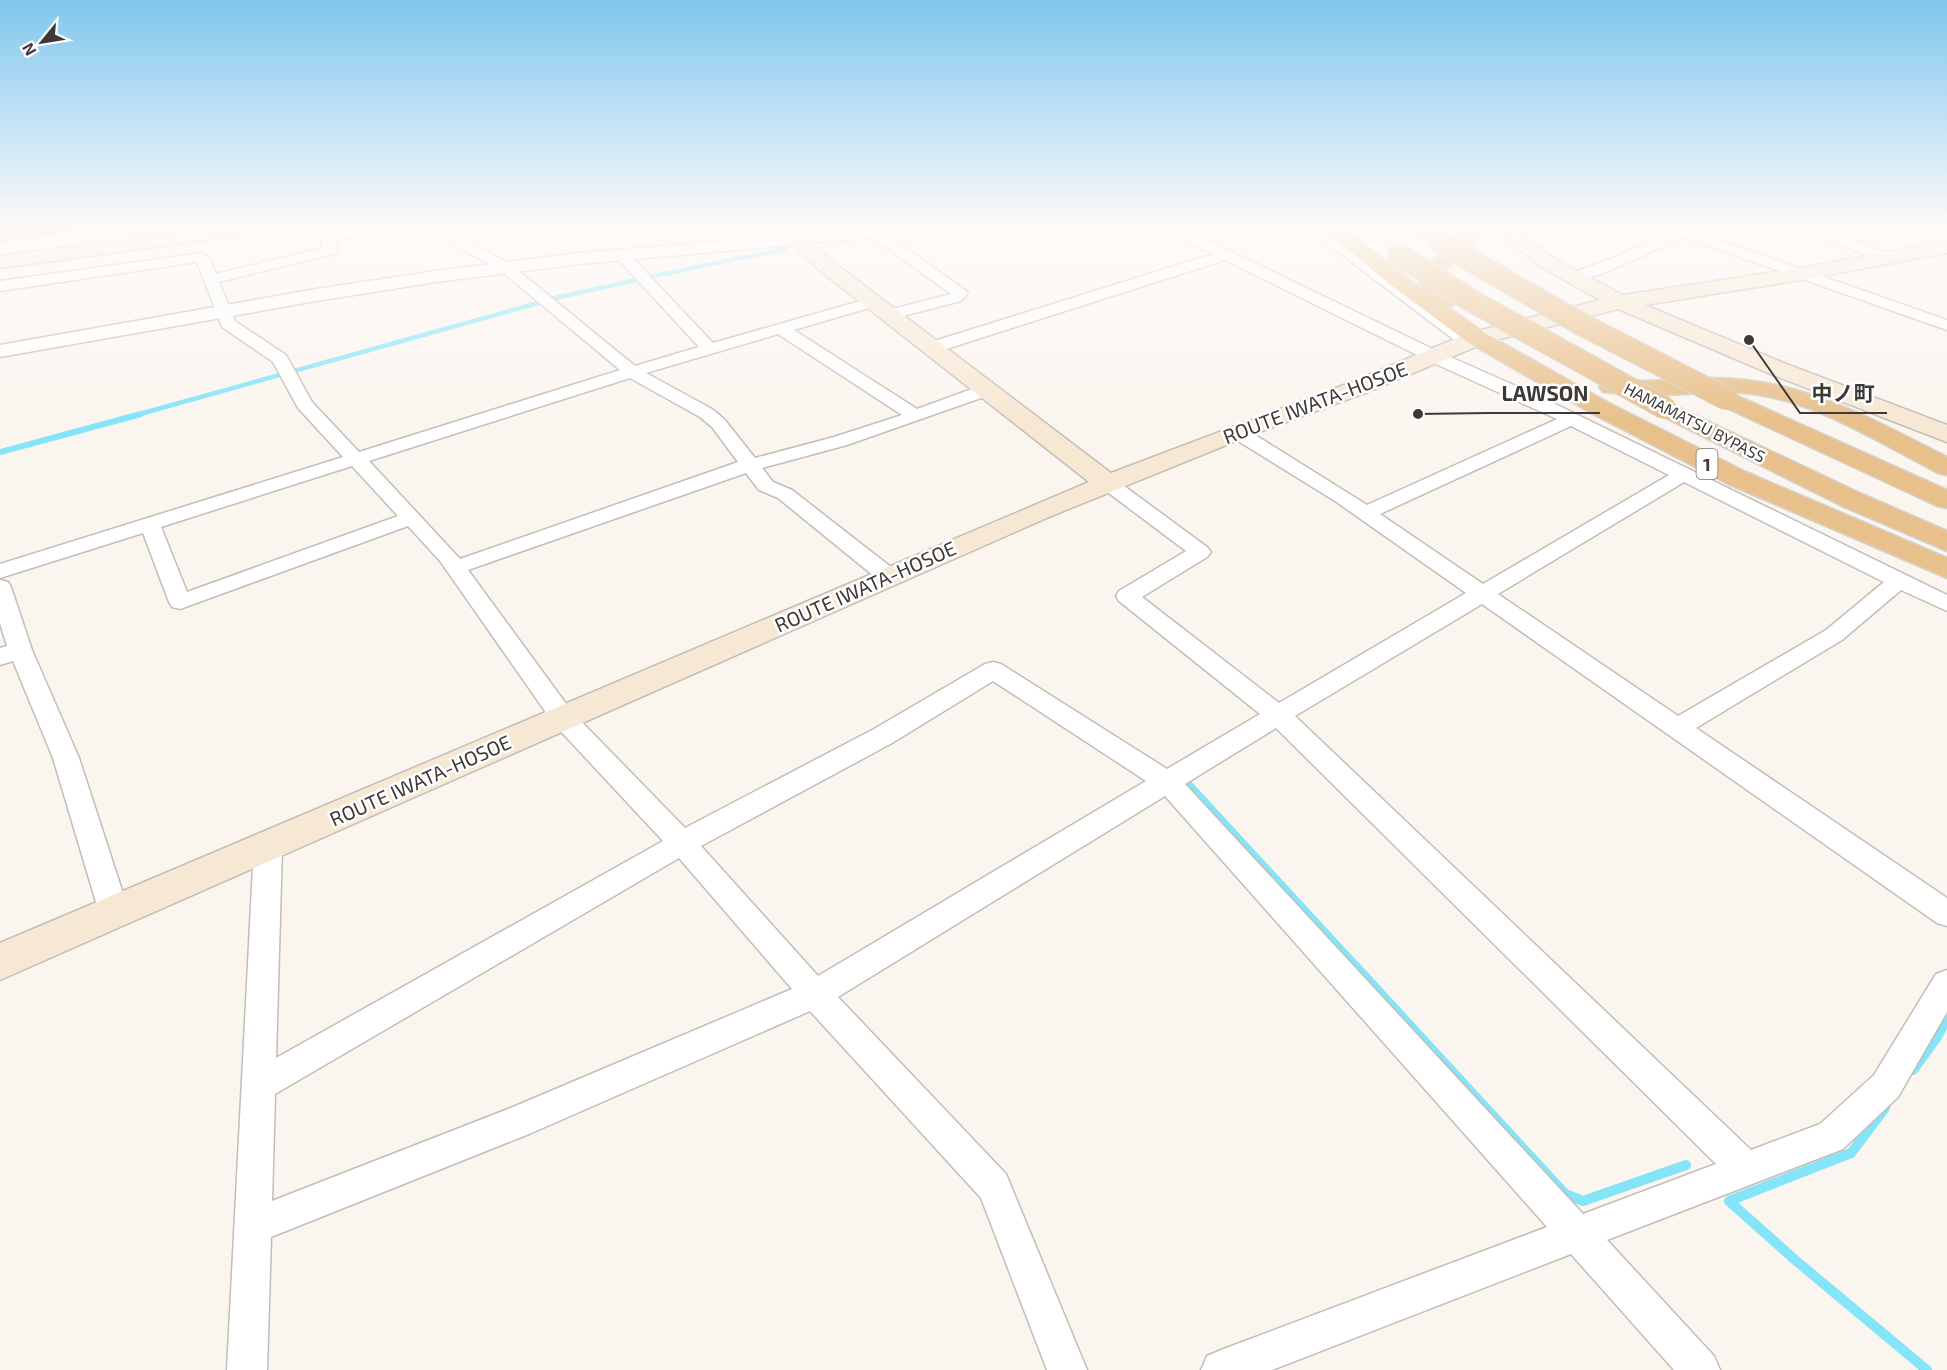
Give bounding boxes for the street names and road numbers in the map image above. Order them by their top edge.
street label: ROUTE IWATA-HOSOE [1219,356,1411,448]
street label: HAMAMATSU BYPASS [1621,378,1769,466]
road number: 1 [1696,449,1718,479]
street label: ROUTE IWATA-HOSOE [771,535,959,637]
street label: ROUTE IWATA-HOSOE [326,729,514,831]

